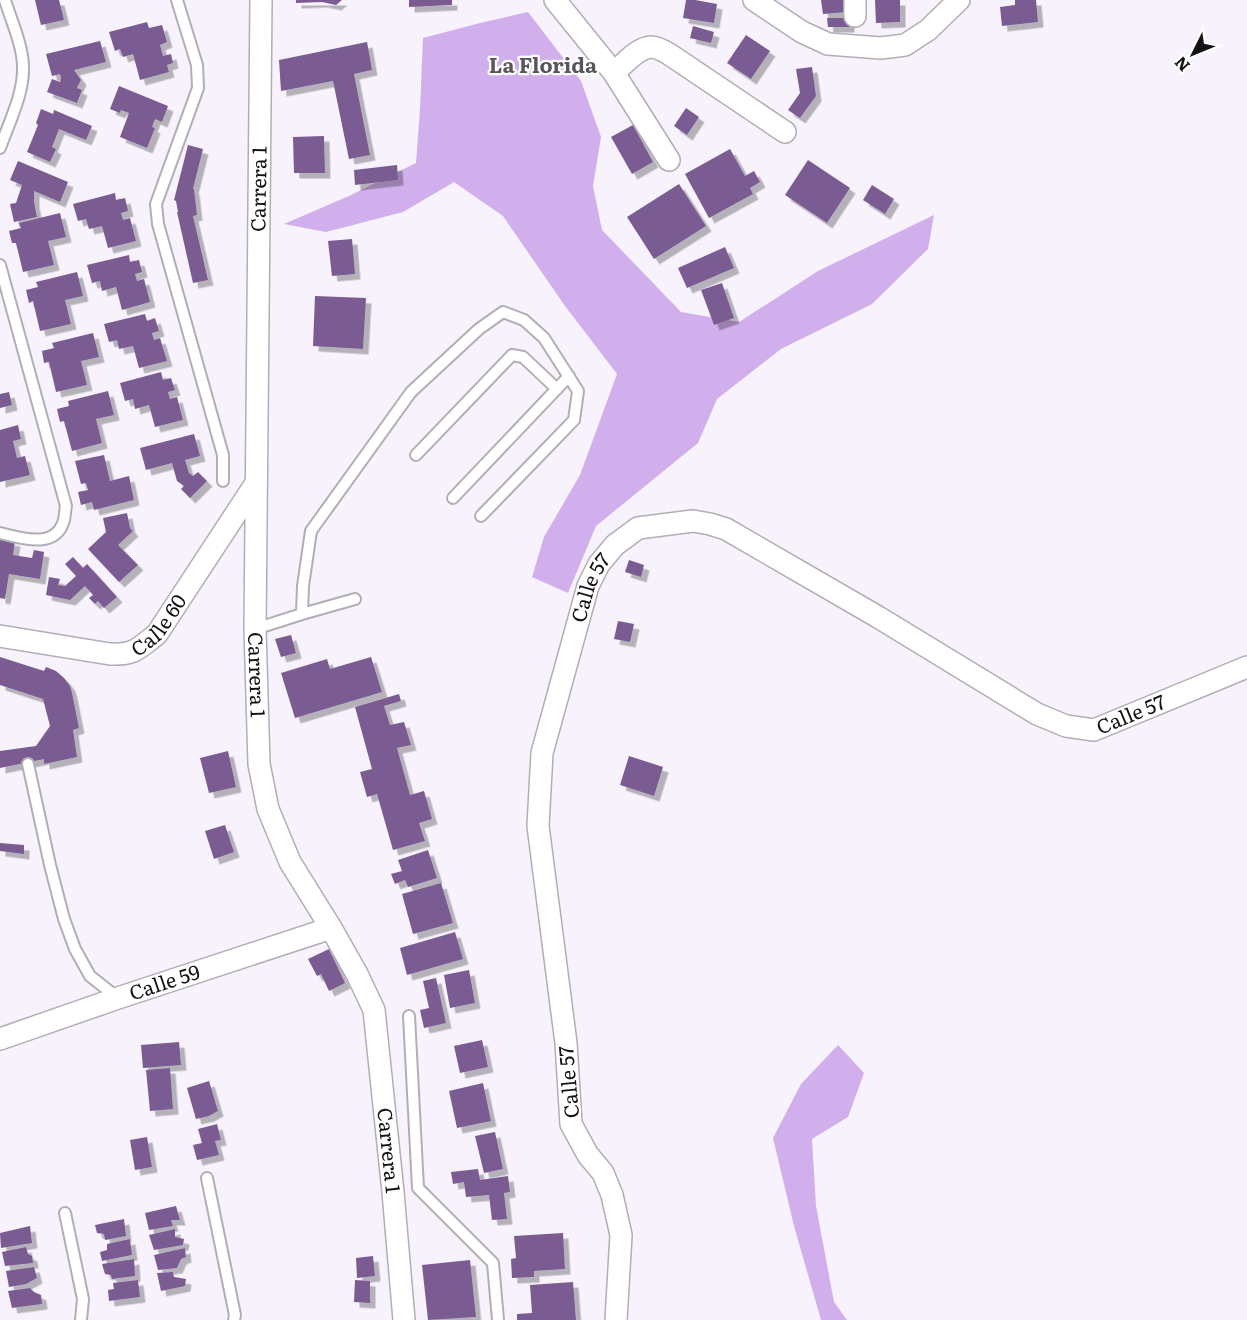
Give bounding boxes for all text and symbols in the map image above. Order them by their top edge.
north arrow [1163,24,1223,84]
district label: La Florida [489,48,598,79]
text: N [1168,52,1195,78]
street label: Carrera 1 [241,146,273,232]
street label: Calle 57 [562,545,616,625]
street label: Calle 60 [124,587,192,663]
street label: Carrera 1 [242,632,275,718]
street label: Calle 57 [1091,685,1169,741]
street label: Calle 59 [125,955,203,1006]
street label: Calle 57 [549,1045,585,1120]
street label: Carrera 1 [371,1106,410,1194]

